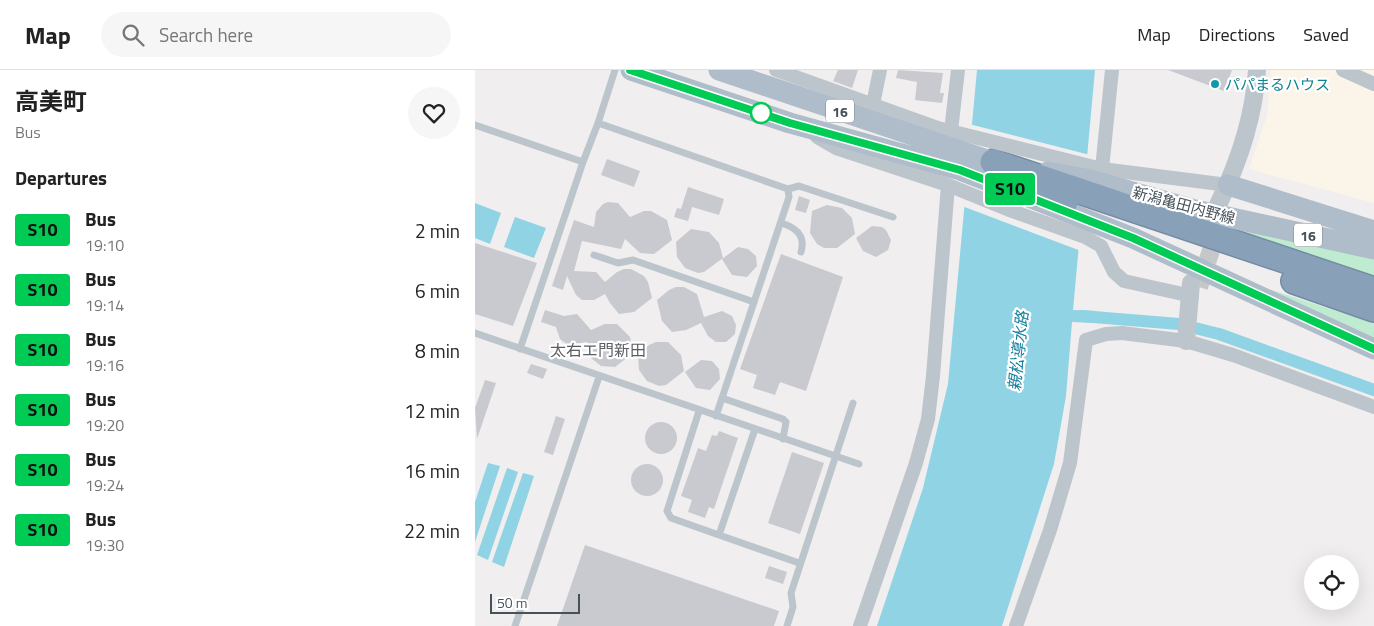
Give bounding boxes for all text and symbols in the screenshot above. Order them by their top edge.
search box [101,12,451,57]
text: Map [25,17,71,53]
text: Search here [159,20,253,49]
icon: search [119,21,147,49]
text: Map [1137,21,1171,48]
text: Directions [1199,21,1275,48]
text: Saved [1303,21,1349,48]
place label: パパまるハウス [1225,73,1330,96]
marker: パパまるハウス [1209,78,1221,90]
text: 高美町 [15,83,87,119]
button: heart [408,87,460,139]
road number: 16 [826,99,854,122]
unlabelled marker [750,102,772,124]
text: Bus [15,120,41,144]
text: Departures [15,163,107,192]
line badge: S10 [981,173,1039,205]
text: S10 [995,175,1025,202]
street label: 新潟亀田内野線 [1130,180,1238,230]
text: Bus [85,204,116,233]
text: S10 [28,216,57,243]
text: 2 min [415,216,460,245]
road number: 16 [1294,224,1322,246]
text: 19:10 [85,233,124,257]
text: Bus [85,264,116,293]
text: S10 [28,276,57,303]
text: 6 min [415,276,460,305]
text: 19:14 [85,293,124,317]
water label: 親松導水路 [1002,308,1034,392]
text: Bus [85,324,116,353]
text: S10 [28,336,57,363]
text: 8 min [415,336,460,365]
district label: 太右エ門新田 [550,338,646,362]
text: 19:16 [85,353,124,377]
text: Bus [85,384,116,413]
text: S10 [28,396,57,423]
text: 12 min [404,396,460,425]
text: 19:20 [85,413,124,437]
text: Bus [85,444,116,473]
text: S10 [28,456,57,483]
text: 16 min [404,456,460,485]
text: 19:24 [85,473,124,497]
text: Bus [85,504,116,533]
text: S10 [28,516,57,543]
text: 22 min [404,516,460,545]
text: 19:30 [85,533,124,557]
map controls [1304,555,1359,610]
button: locate [1304,555,1359,610]
scale bar [490,591,580,614]
text: 50 m [497,592,527,613]

